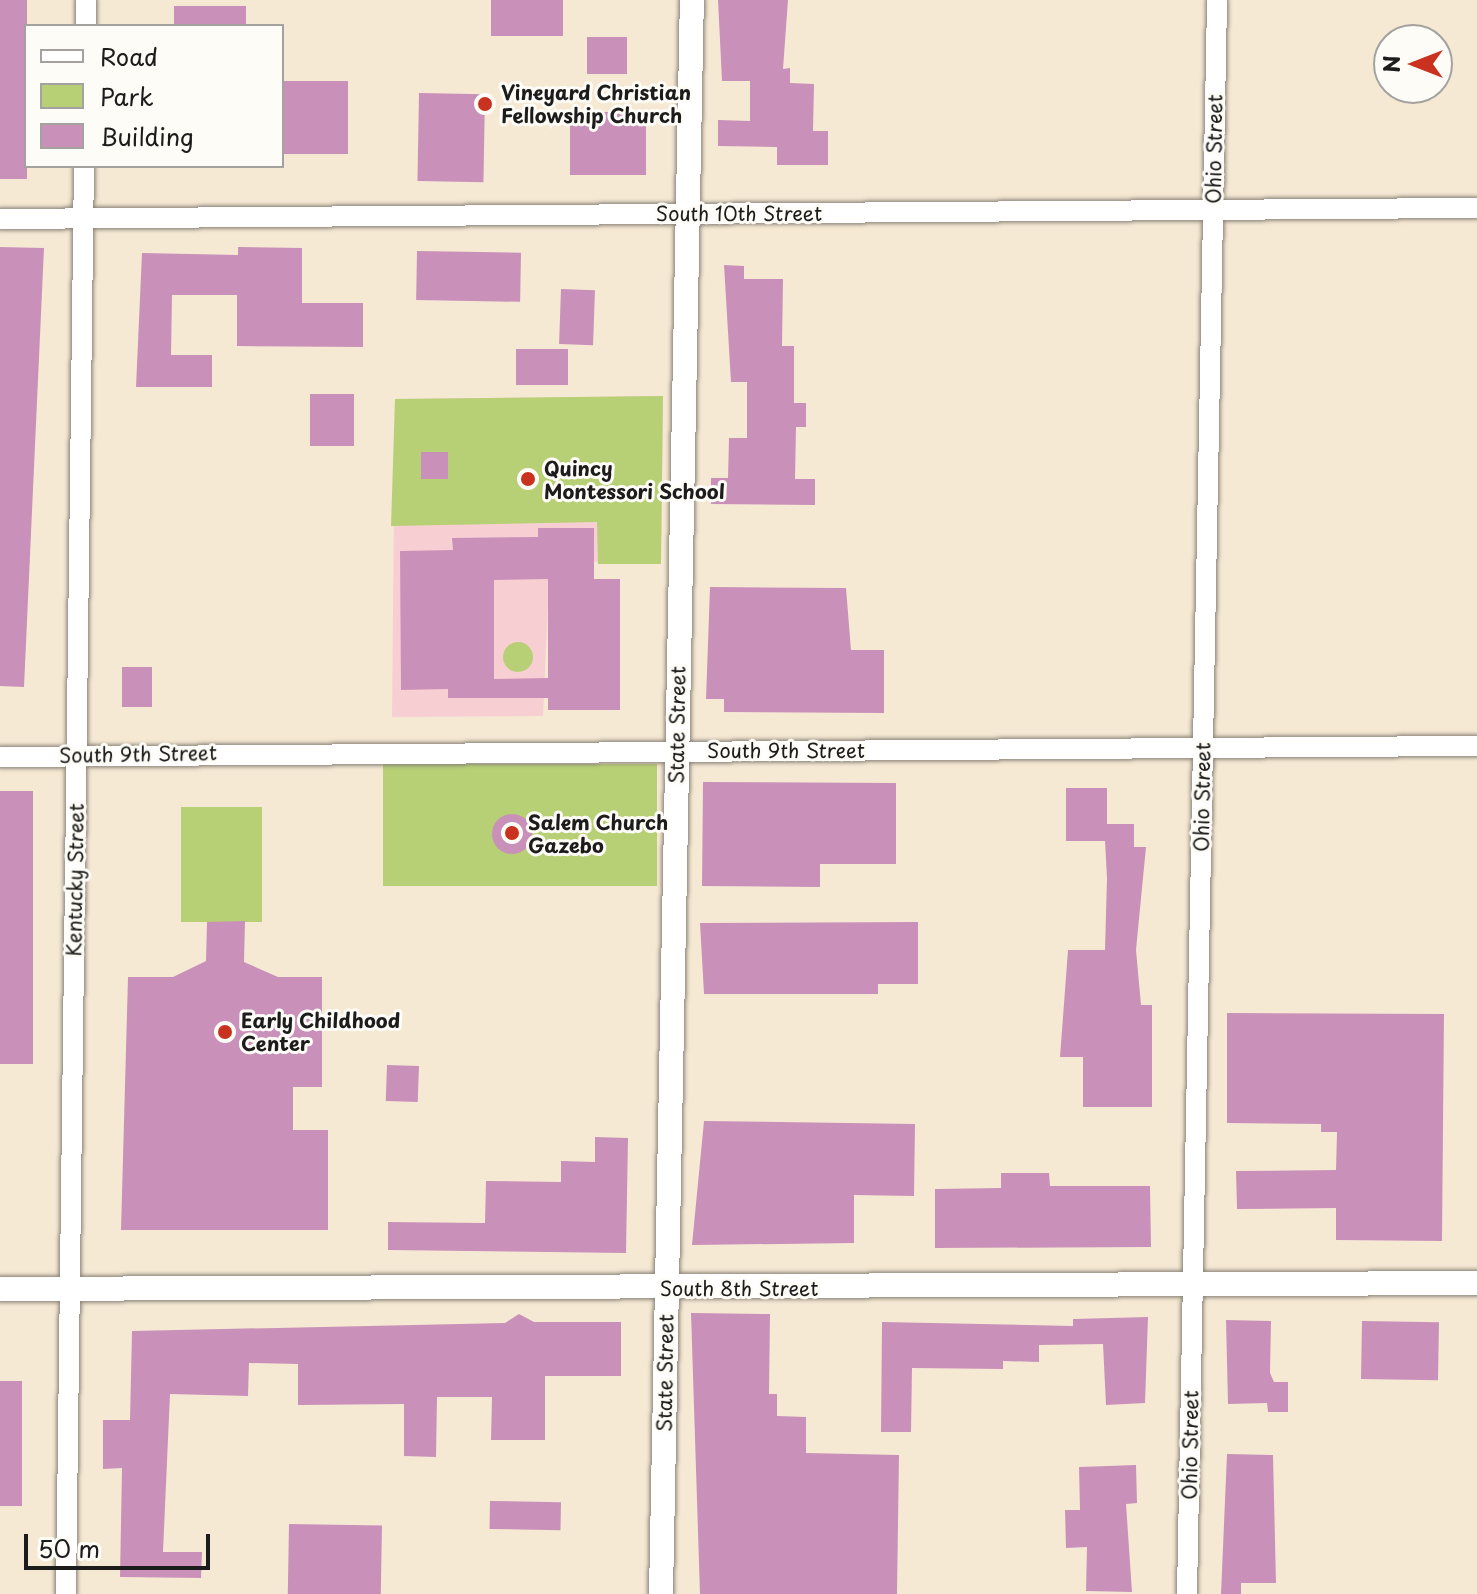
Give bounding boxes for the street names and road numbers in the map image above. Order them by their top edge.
street label: Ohio Street [1201,94,1227,204]
street label: South 10th Street [654,201,824,225]
street label: State Street [664,666,690,784]
street label: South 9th Street [706,738,866,762]
street label: South 9th Street [58,741,218,767]
street label: Ohio Street [1189,742,1215,852]
street label: Kentucky Street [62,802,88,958]
street label: South 8th Street [659,1276,819,1300]
street label: State Street [652,1314,678,1432]
street label: Ohio Street [1177,1390,1203,1500]

